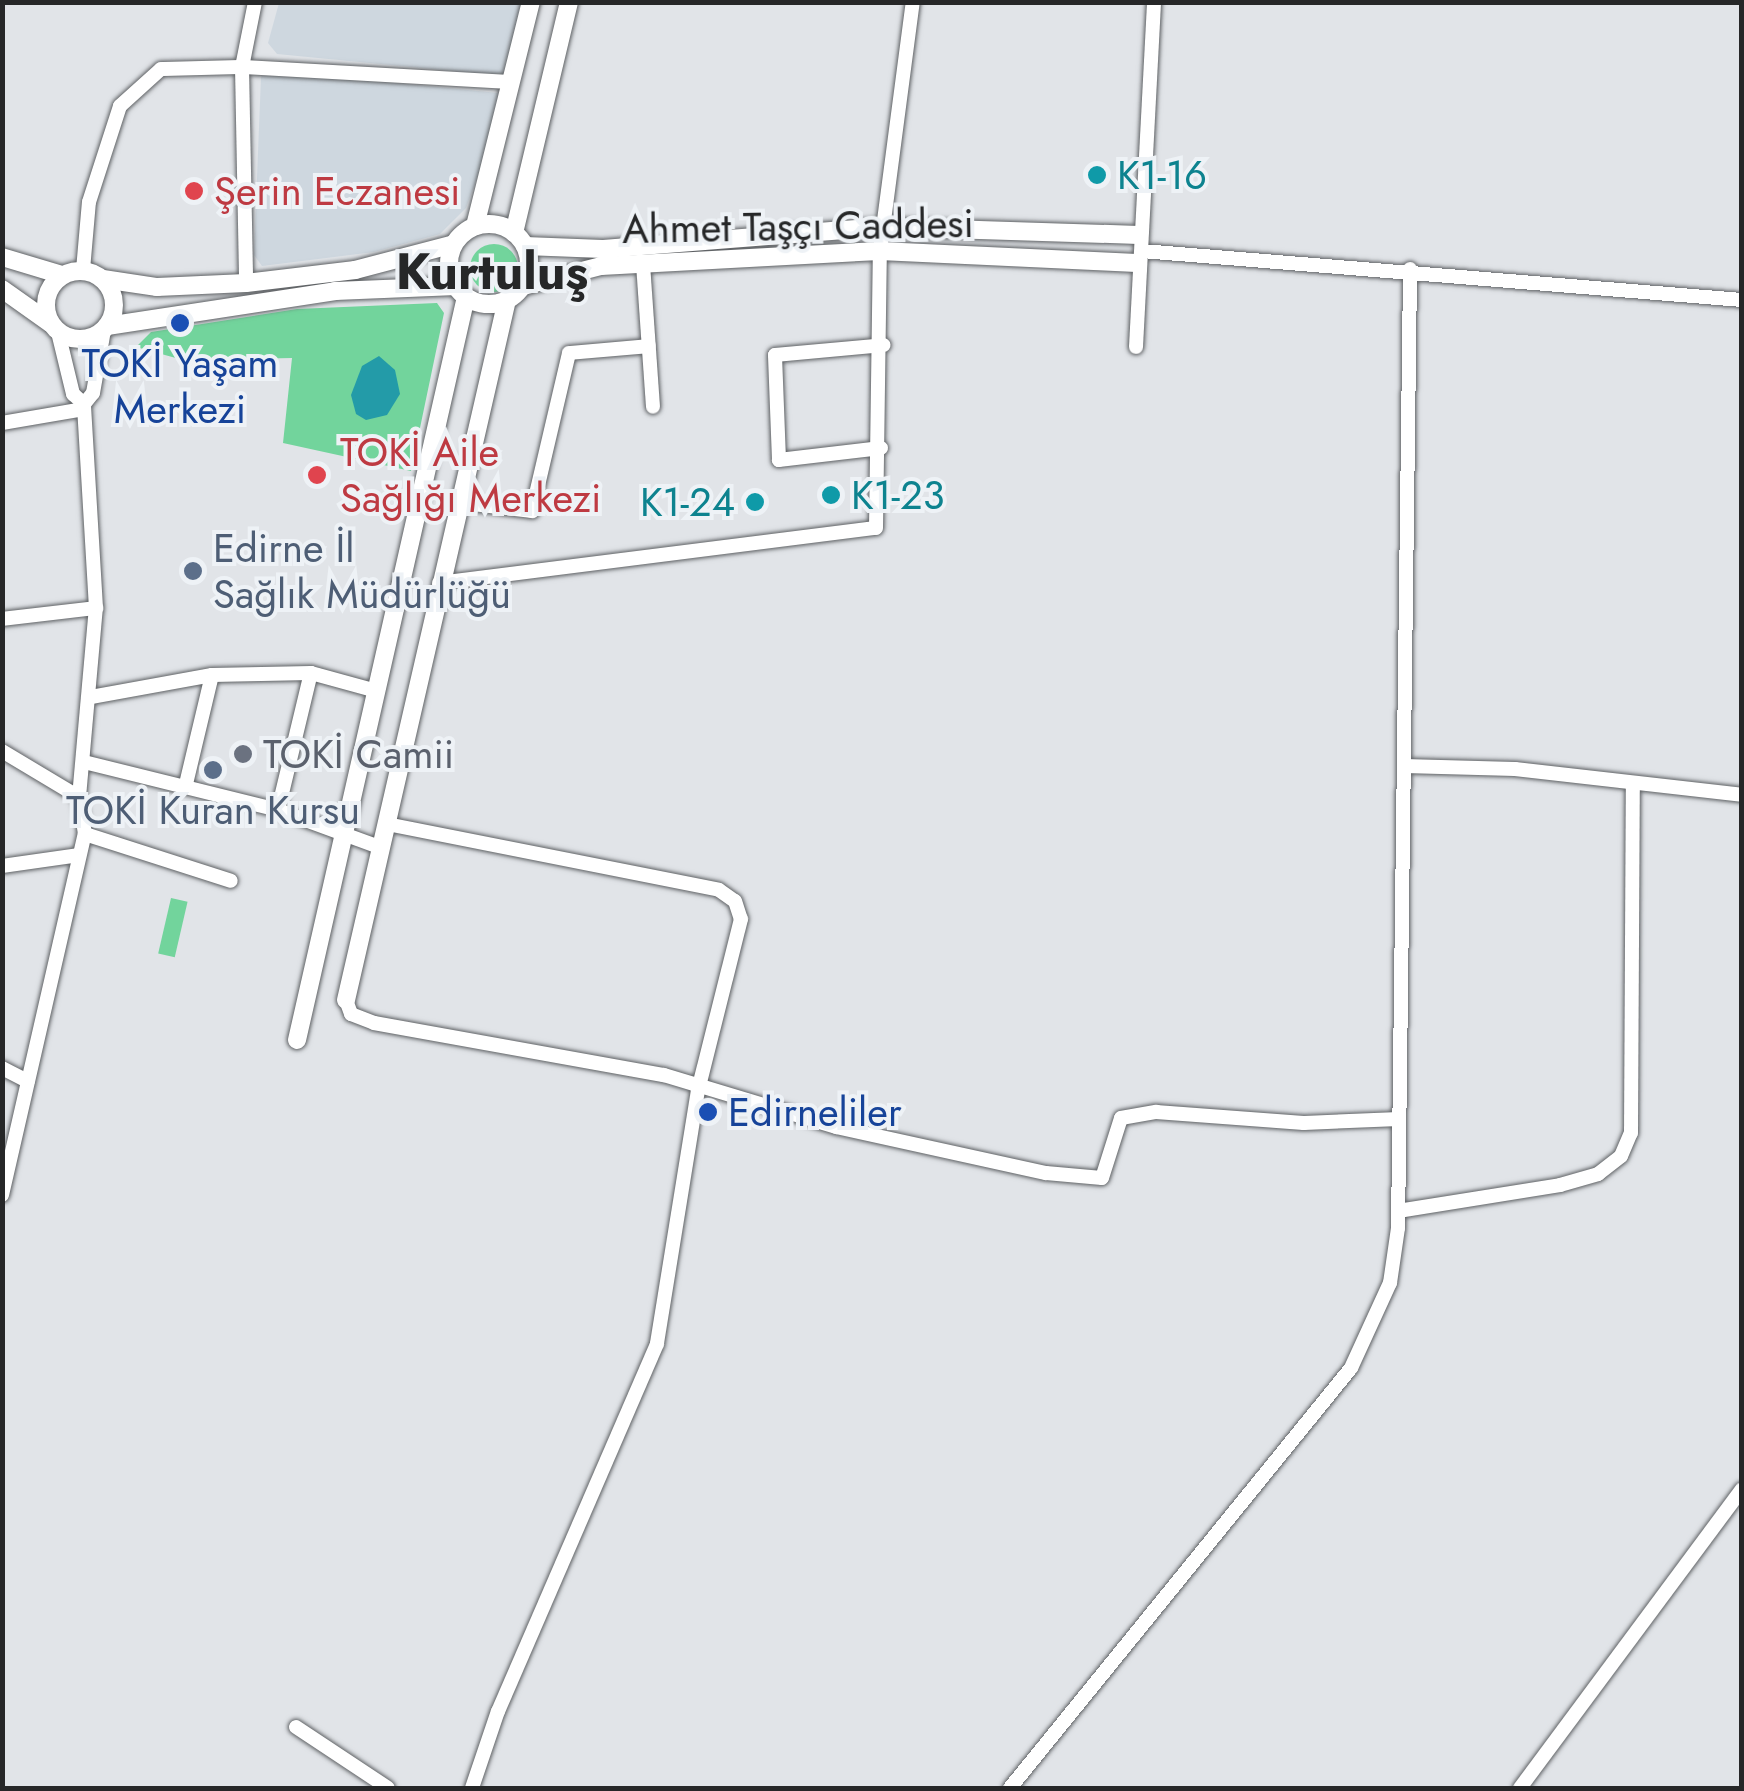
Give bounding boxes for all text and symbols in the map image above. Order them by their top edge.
place label: K1-16 [1117,151,1207,199]
marker: K1-16 [1086,164,1108,186]
place label: Şerin Eczanesi [214,167,461,215]
marker: Şerin Eczanesi [183,180,205,202]
street label: Ahmet Taşçı Caddesi [622,199,974,253]
district label: Kurtuluş [396,242,588,302]
marker: TOKİ Yaşam Merkezi [169,312,191,334]
place label: TOKİ Yaşam Merkezi [82,339,278,433]
place label: TOKİ Aile Sağlığı Merkezi [340,428,601,522]
marker: TOKİ Aile Sağlığı Merkezi [304,462,330,488]
place label: K1-23 [851,471,945,519]
place label: K1-24 [640,478,735,526]
marker: K1-23 [820,484,842,506]
marker: K1-24 [744,491,766,513]
place label: Edirne İl Sağlık Müdürlüğü [213,524,511,618]
marker: Edirne İl Sağlık Müdürlüğü [182,560,204,582]
place label: TOKİ Camii [263,730,454,778]
marker: TOKİ Camii [232,743,254,765]
marker: TOKİ Kuran Kursu [202,759,224,781]
place label: TOKİ Kuran Kursu [66,786,360,834]
place label: Edirneliler [728,1088,902,1136]
marker: Edirneliler [697,1101,719,1123]

